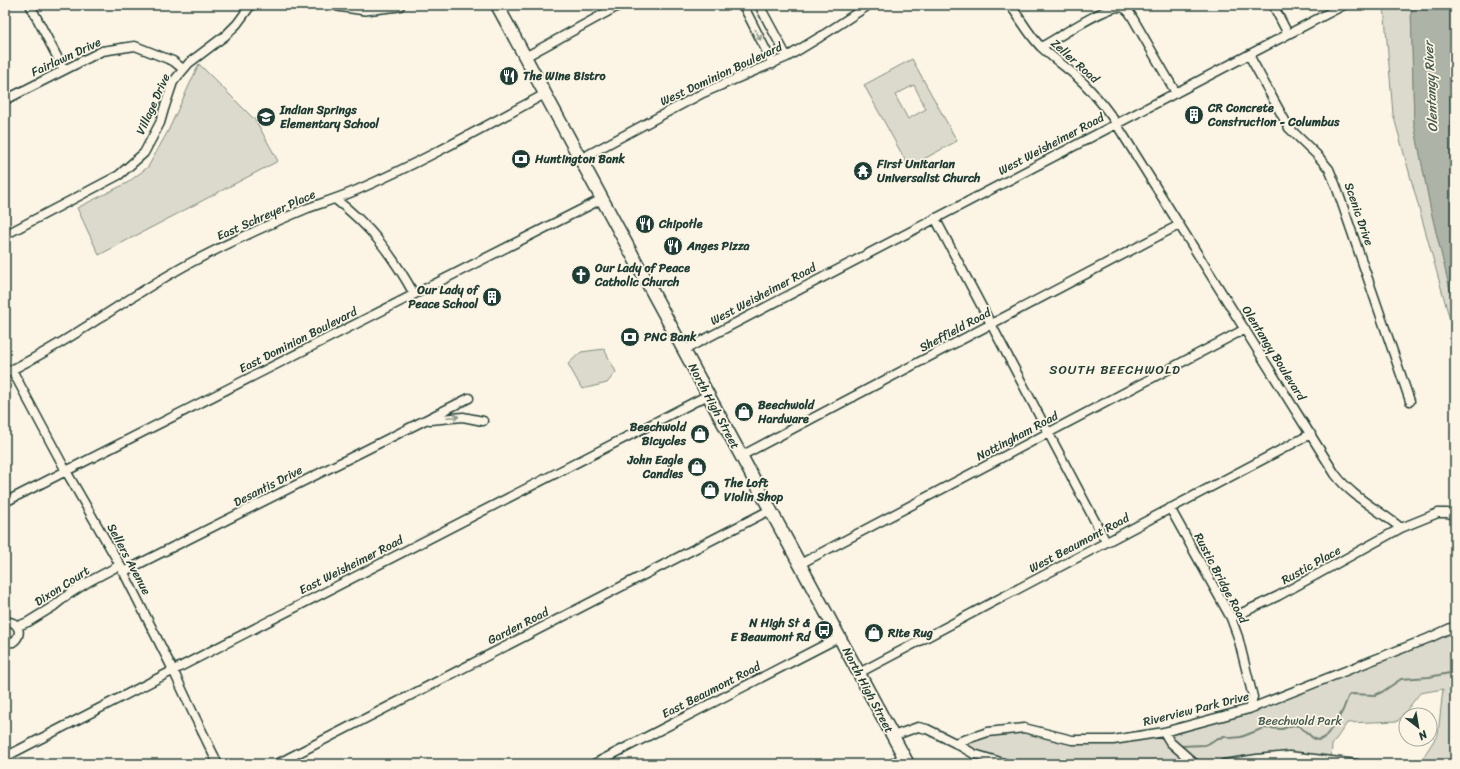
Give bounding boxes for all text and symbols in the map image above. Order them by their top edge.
one-way arrow [755,28,762,40]
street label: Fairlawn Drive [27,31,105,83]
street label: Zeller Road [1046,33,1106,90]
street label: West Dominion Boulevard [656,36,787,112]
water label: Olentangy River [1417,38,1444,133]
restaurant icon: The Wine Bistro [498,65,520,87]
place label: The Wine Bistro [523,65,606,87]
street label: Village Drive [130,70,176,138]
place label: CR Concrete Construction - Columbus [1207,97,1340,133]
place label: Indian Springs Elementary School [279,99,380,135]
building icon: CR Concrete Construction - Columbus [1183,104,1205,126]
school or university icon: Indian Springs Elementary School [255,106,277,128]
street label: West Weisheimer Road [994,106,1110,181]
bank icon: Huntington Bank [510,148,532,170]
place label: Huntington Bank [534,148,625,170]
place label: First Unitarian Universalist Church [876,153,981,189]
temple icon: First Unitarian Universalist Church [852,160,874,182]
street label: Scenic Drive [1338,179,1380,249]
street label: East Schreyer Place [213,183,319,247]
restaurant icon: Chipotle [634,213,656,235]
place label: Chipotle [658,213,703,235]
restaurant icon: Anges Pizza [662,235,684,257]
place label: Anges Pizza [686,235,751,257]
street label: West Weisheimer Road [706,256,822,331]
place label: Our Lady of Peace Catholic Church [594,257,690,293]
church icon: Our Lady of Peace Catholic Church [570,264,592,286]
place label: Our Lady of Peace School [408,279,480,315]
building icon: Our Lady of Peace School [481,286,503,308]
street label: East Dominion Boulevard [235,300,362,379]
street label: Sheffield Road [915,301,996,358]
street label: Olentangy Boulevard [1236,301,1313,406]
bank icon: PNC Bank [619,326,641,348]
place label: PNC Bank [644,326,697,348]
district label: SOUTH BEECHWOLD [1049,358,1181,381]
street label: North High Street [682,359,746,453]
place label: Beechwold Hardware [757,394,816,430]
shop icon: Beechwold Hardware [733,401,755,423]
street label: Nottingham Road [972,405,1063,467]
one-way arrow [446,414,459,421]
place label: Beechwold Bicycles [630,416,688,452]
shop icon: Beechwold Bicycles [689,423,711,445]
place label: John Eagle Candies [626,449,684,485]
shop icon: John Eagle Candies [686,456,708,478]
street label: Desantis Drive [229,459,307,513]
place label: The Loft Violin Shop [724,472,784,508]
shop icon: The Loft Violin Shop [699,479,721,501]
street label: West Beaumont Road [1025,507,1134,579]
street label: Sellers Avenue [101,519,157,599]
street label: East Weisheimer Road [295,528,409,601]
street label: Rustic Bridge Road [1188,529,1255,629]
street label: Rustic Place [1277,539,1345,591]
street label: Dixon Court [30,560,94,612]
street label: Garden Road [484,600,554,651]
place label: N High St & E Beaumont Rd [731,612,812,648]
bus stop icon: N High St & E Beaumont Rd [813,619,835,641]
shop icon: Rite Rug [863,622,885,644]
place label: Rite Rug [887,622,934,644]
street label: North High Street [836,643,900,737]
street label: East Beaumont Road [658,655,765,724]
street label: Riverview Park Drive [1141,685,1251,733]
north arrow [1398,707,1438,747]
park label: Beechwold Park [1258,710,1343,732]
text: N [1414,725,1432,745]

